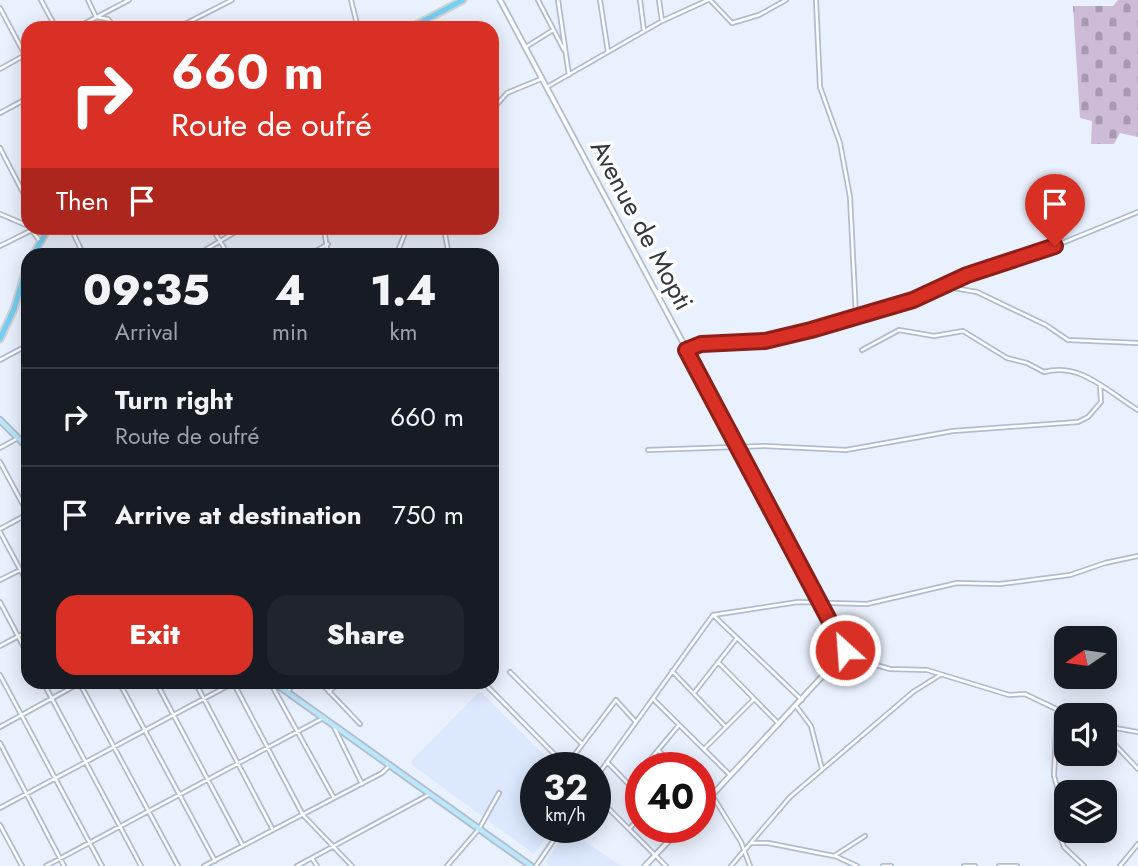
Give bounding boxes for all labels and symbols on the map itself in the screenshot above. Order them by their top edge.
street label: Avenue de Mopti [581,133,703,317]
pin [1025,174,1085,246]
position arrow [808,613,882,687]
north arrow [1054,626,1116,690]
speed limit sign: 40 [625,752,716,843]

